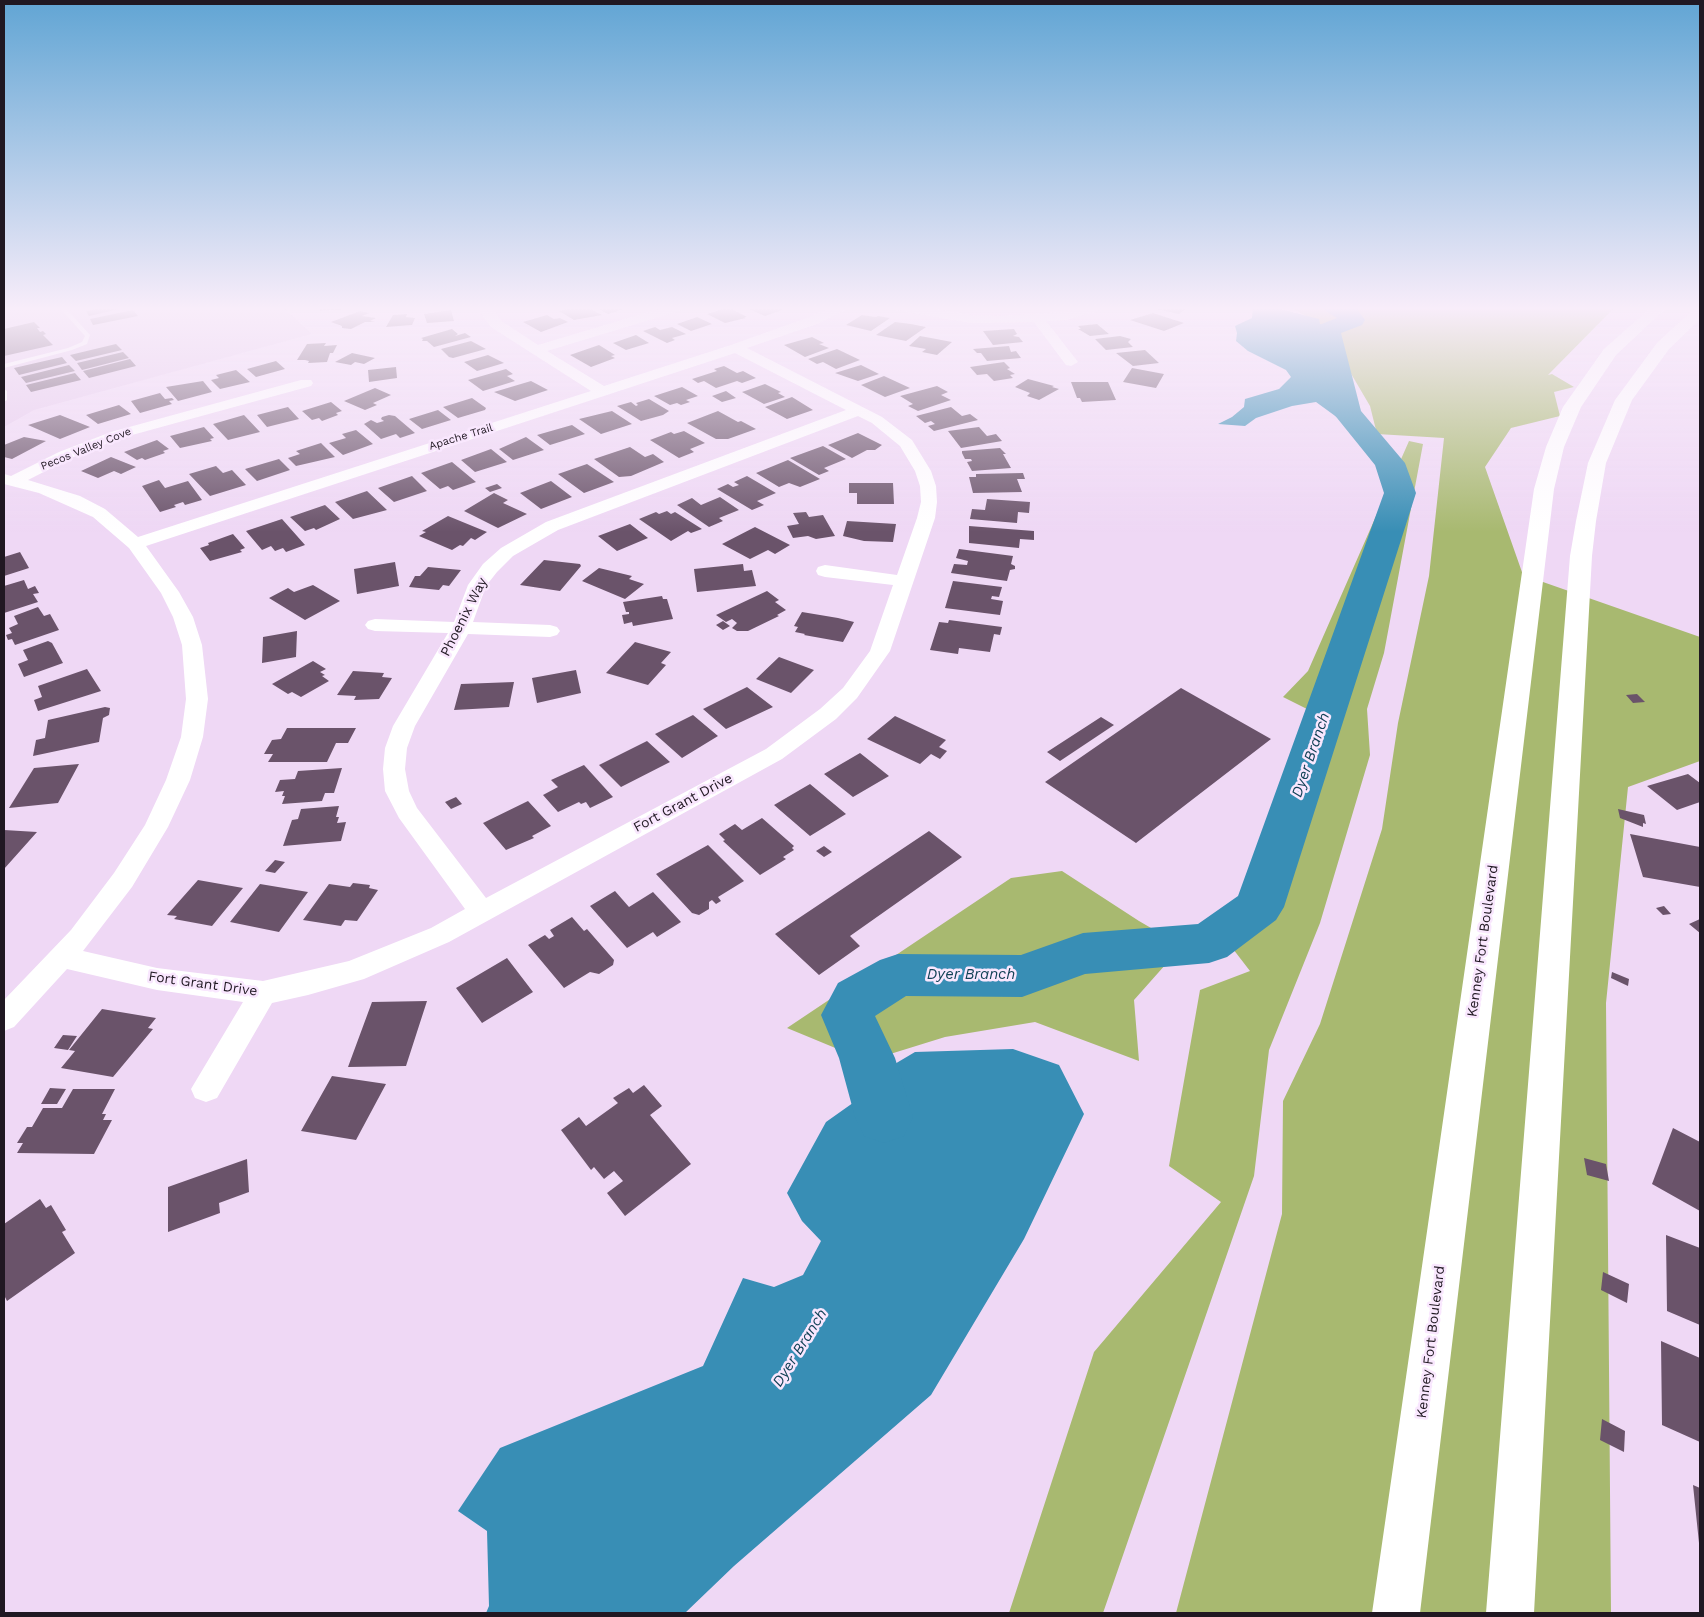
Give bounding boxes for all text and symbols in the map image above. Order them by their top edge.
street label: Apache Trail [427,421,495,453]
street label: Pecos Valley Cove [39,425,133,473]
street label: Phoenix Way [437,575,491,659]
water label: Dyer Branch [1288,710,1334,800]
street label: Fort Grant Drive [631,770,735,836]
street label: Kenney Fort Boulevard [1464,864,1502,1018]
water label: Dyer Branch [927,966,1015,984]
street label: Fort Grant Drive [148,968,258,1000]
street label: Kenney Fort Boulevard [1413,1265,1449,1419]
water label: Dyer Branch [769,1306,831,1390]

